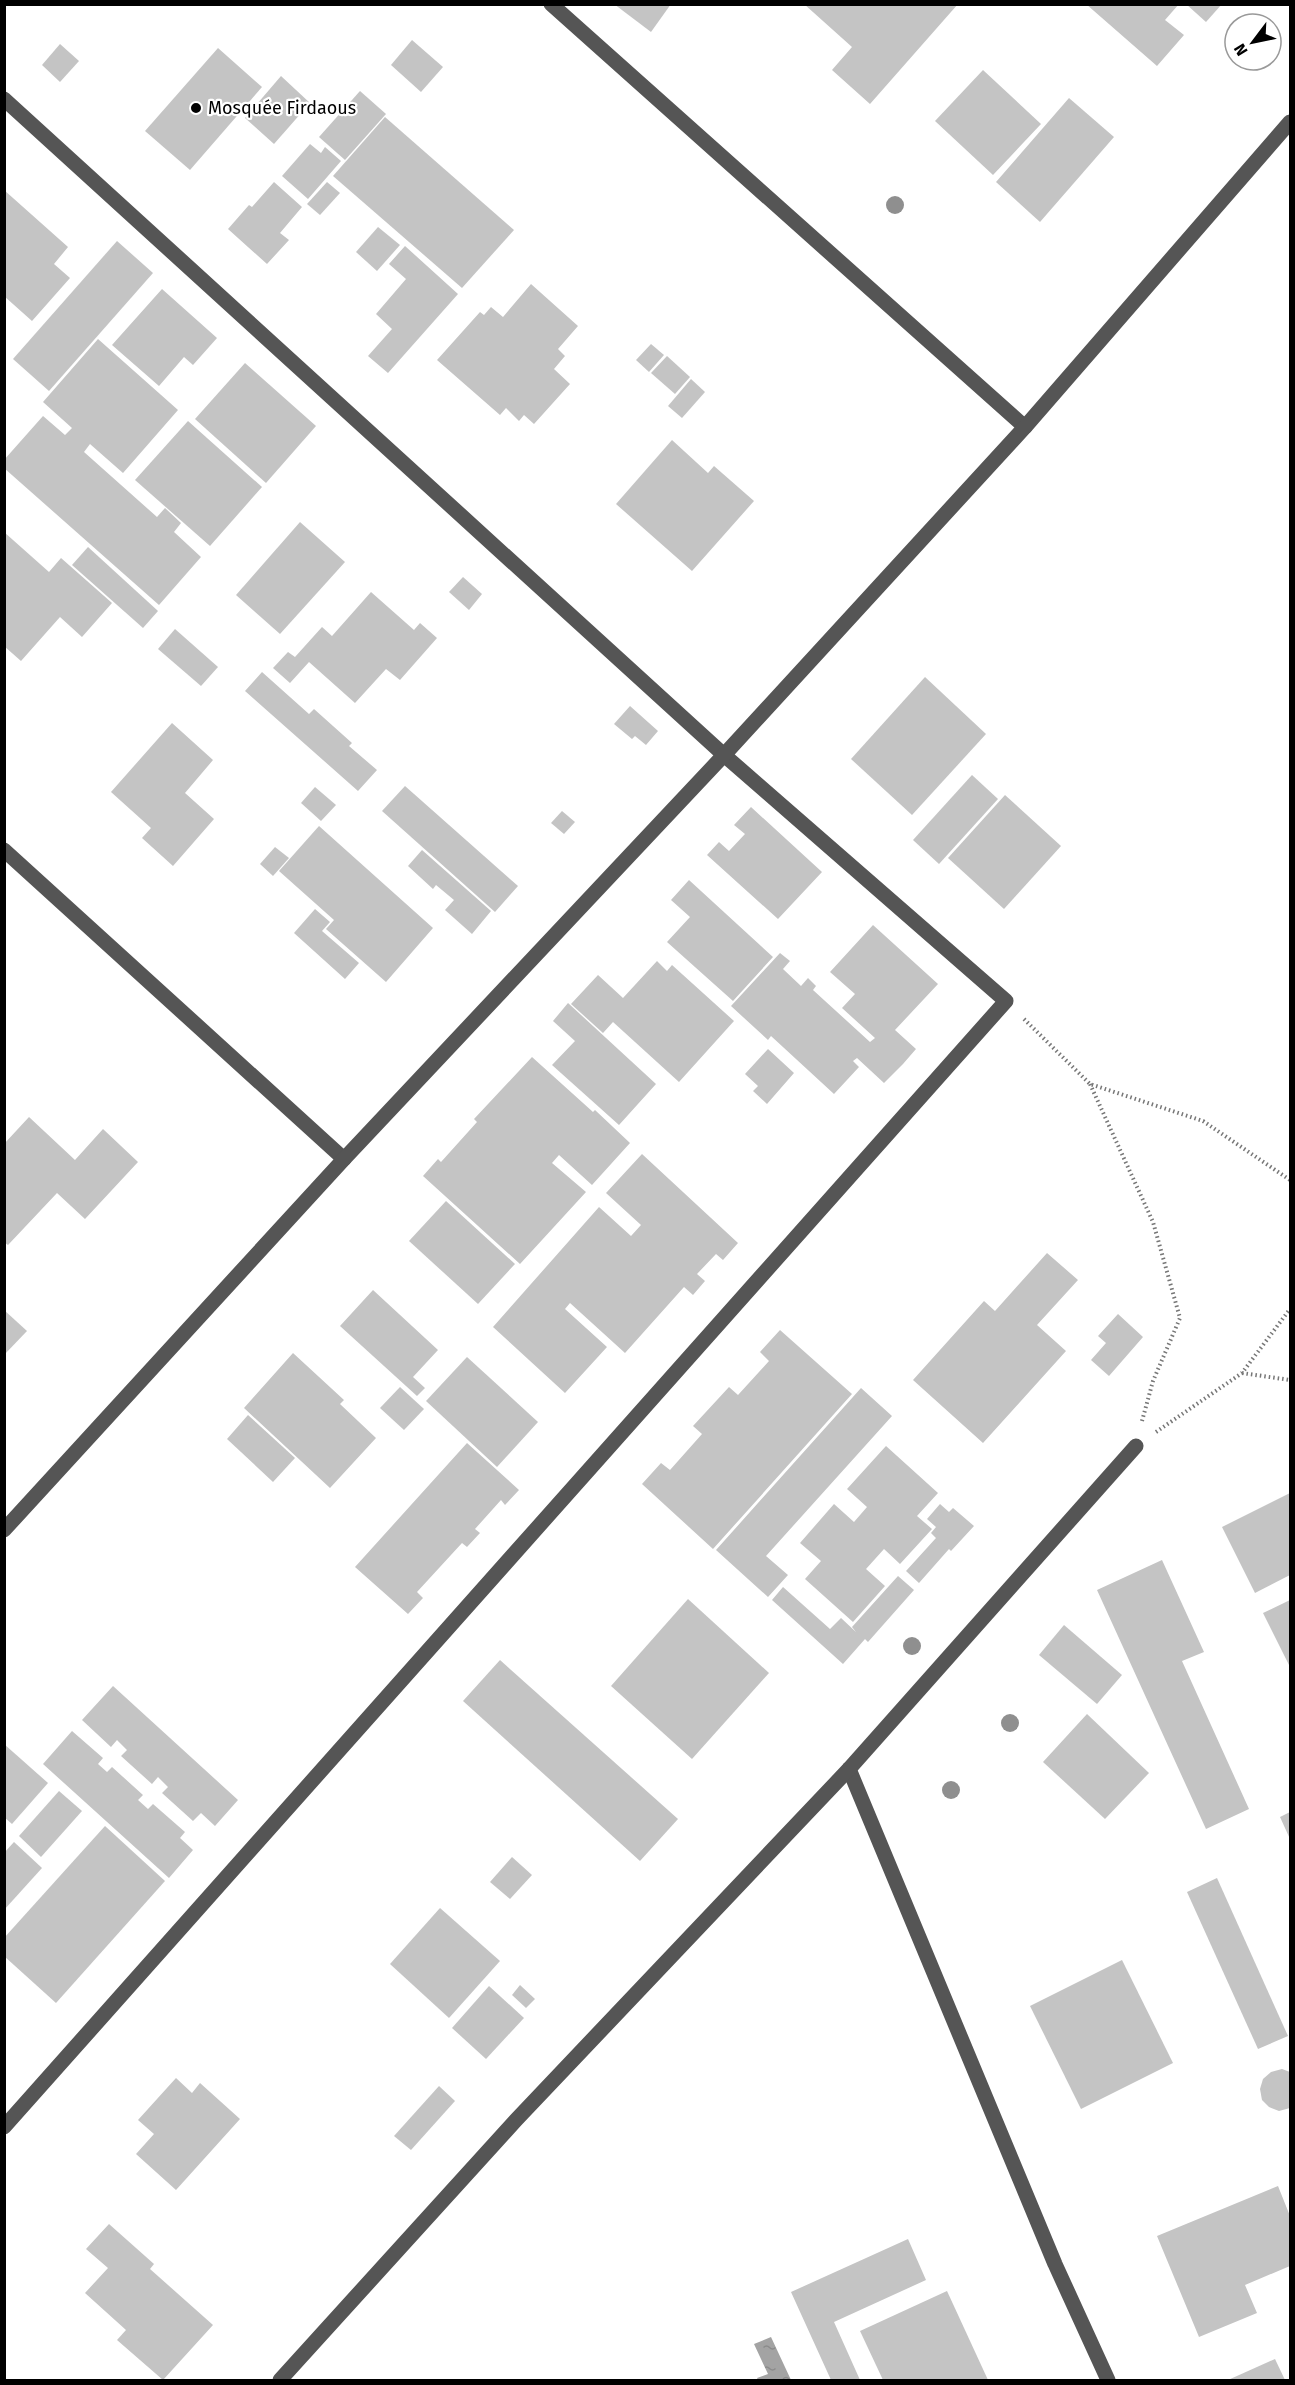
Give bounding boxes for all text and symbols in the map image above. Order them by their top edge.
north arrow [1223,12,1283,72]
text: N [1230,40,1252,59]
place label: Mosquée Firdaous [208,97,356,119]
marker: Mosquée Firdaous [189,101,203,115]

